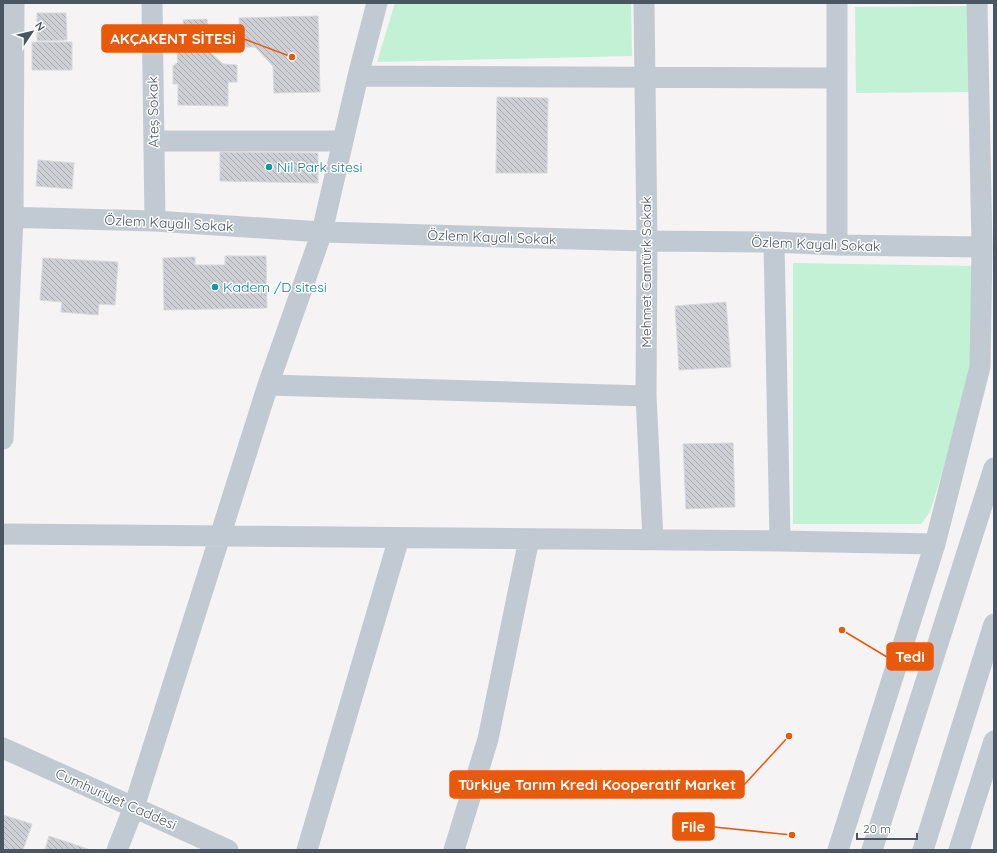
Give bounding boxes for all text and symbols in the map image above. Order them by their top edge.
north arrow [12,12,52,52]
text: N [32,19,48,34]
callout: AKÇAKENT SİTESİ [102,25,244,52]
text: AKÇAKENT SİTESİ [110,29,236,48]
street label: Ateş Sokak [143,76,163,148]
place label: Nil Park sitesi [277,158,362,176]
marker: Nil Park sitesi [264,162,274,172]
street label: Mehmet Cantürk Sokak [637,196,655,348]
street label: Özlem Kayalı Sokak [104,211,234,235]
street label: Özlem Kayalı Sokak [427,226,557,248]
street label: Özlem Kayalı Sokak [751,233,881,255]
place label: Kadem /D sitesi [223,278,327,296]
marker: Kadem /D sitesi [210,282,220,292]
callout: Tedi [887,643,933,670]
text: Tedi [895,647,925,666]
street label: Cumhuriyet Caddesi [53,764,179,834]
callout: Türkiye Tarım Kredi Kooperatif Market [450,771,744,798]
text: Türkiye Tarım Kredi Kooperatif Market [458,775,736,794]
callout: File [673,813,714,840]
scale bar [857,815,917,841]
text: File [681,817,706,836]
text: 20 m [863,821,891,836]

